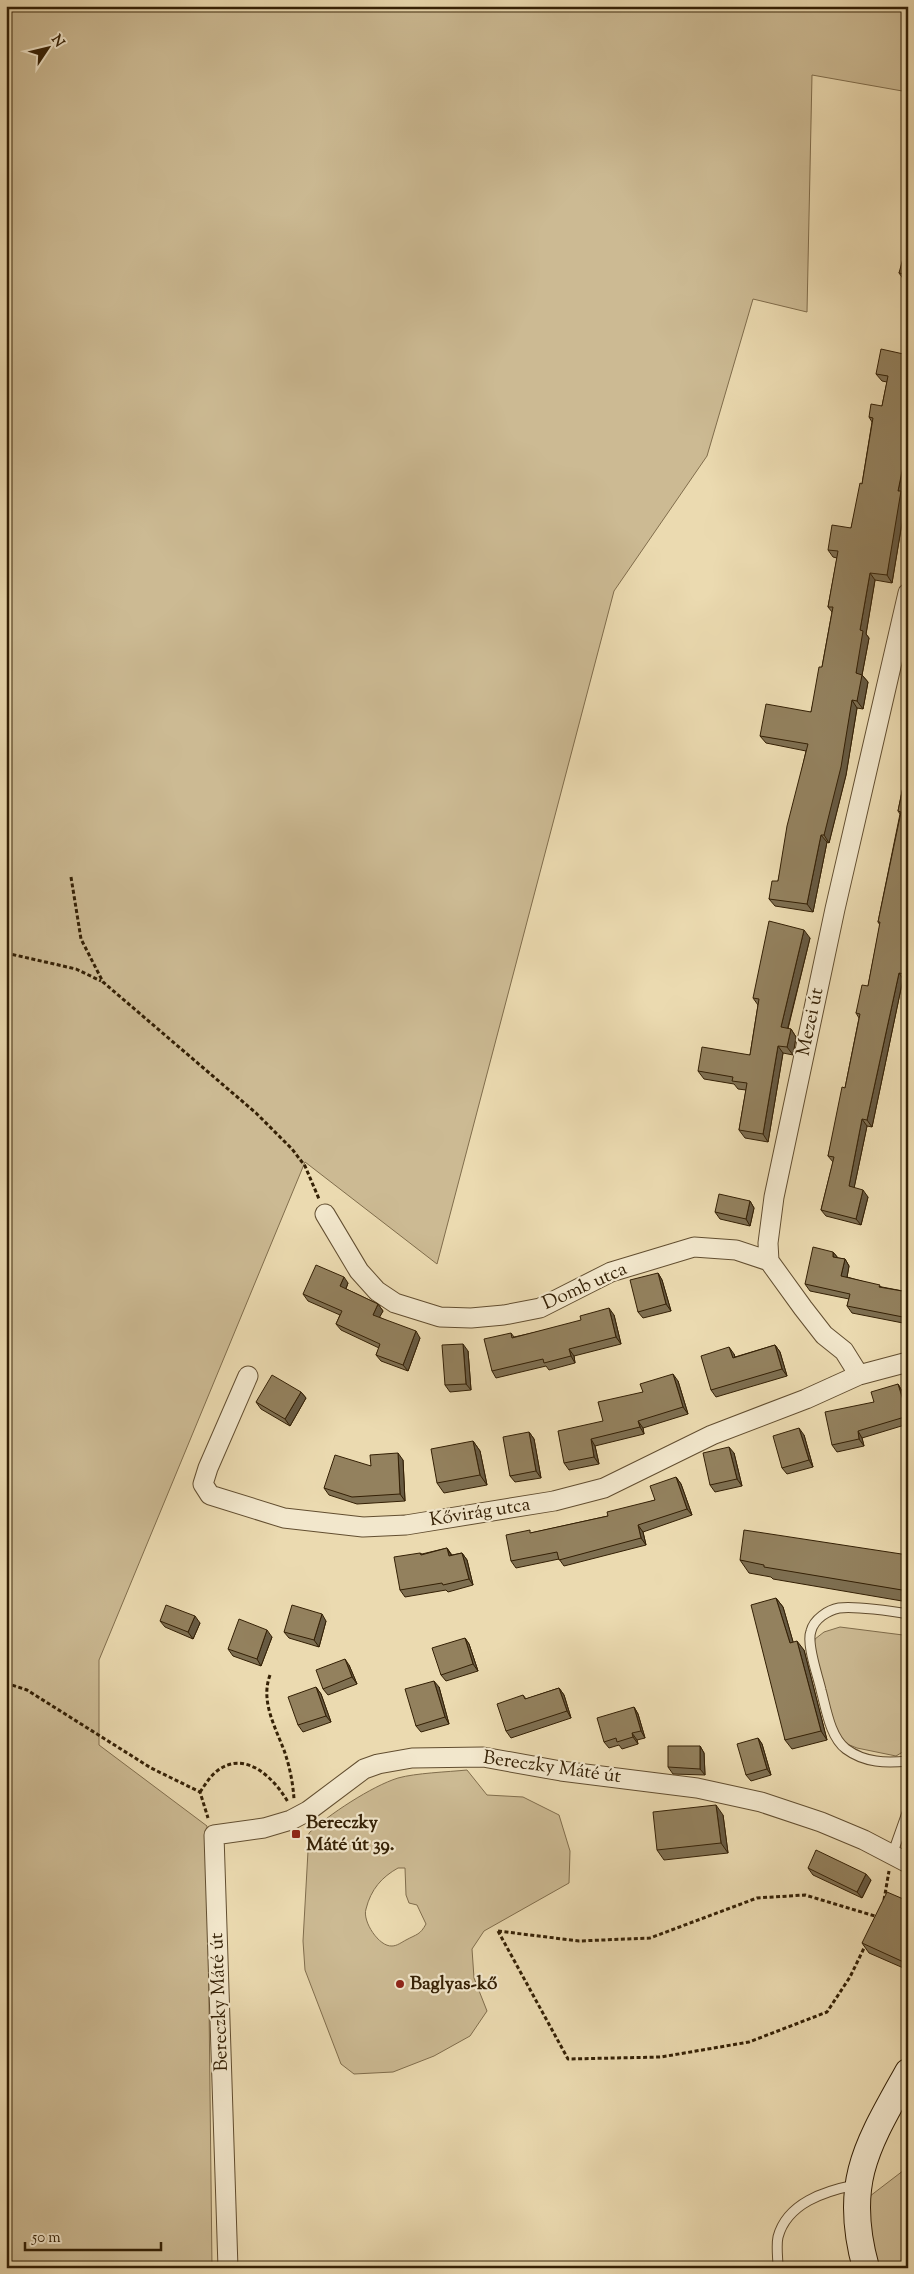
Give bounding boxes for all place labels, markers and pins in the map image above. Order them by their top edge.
place label: Bereczky Máté út 39. [306,1810,395,1859]
marker: Bereczky Máté út 39. [290,1828,302,1840]
place label: Baglyas-kő [410,1971,498,1998]
marker: Baglyas-kő [394,1978,406,1990]

